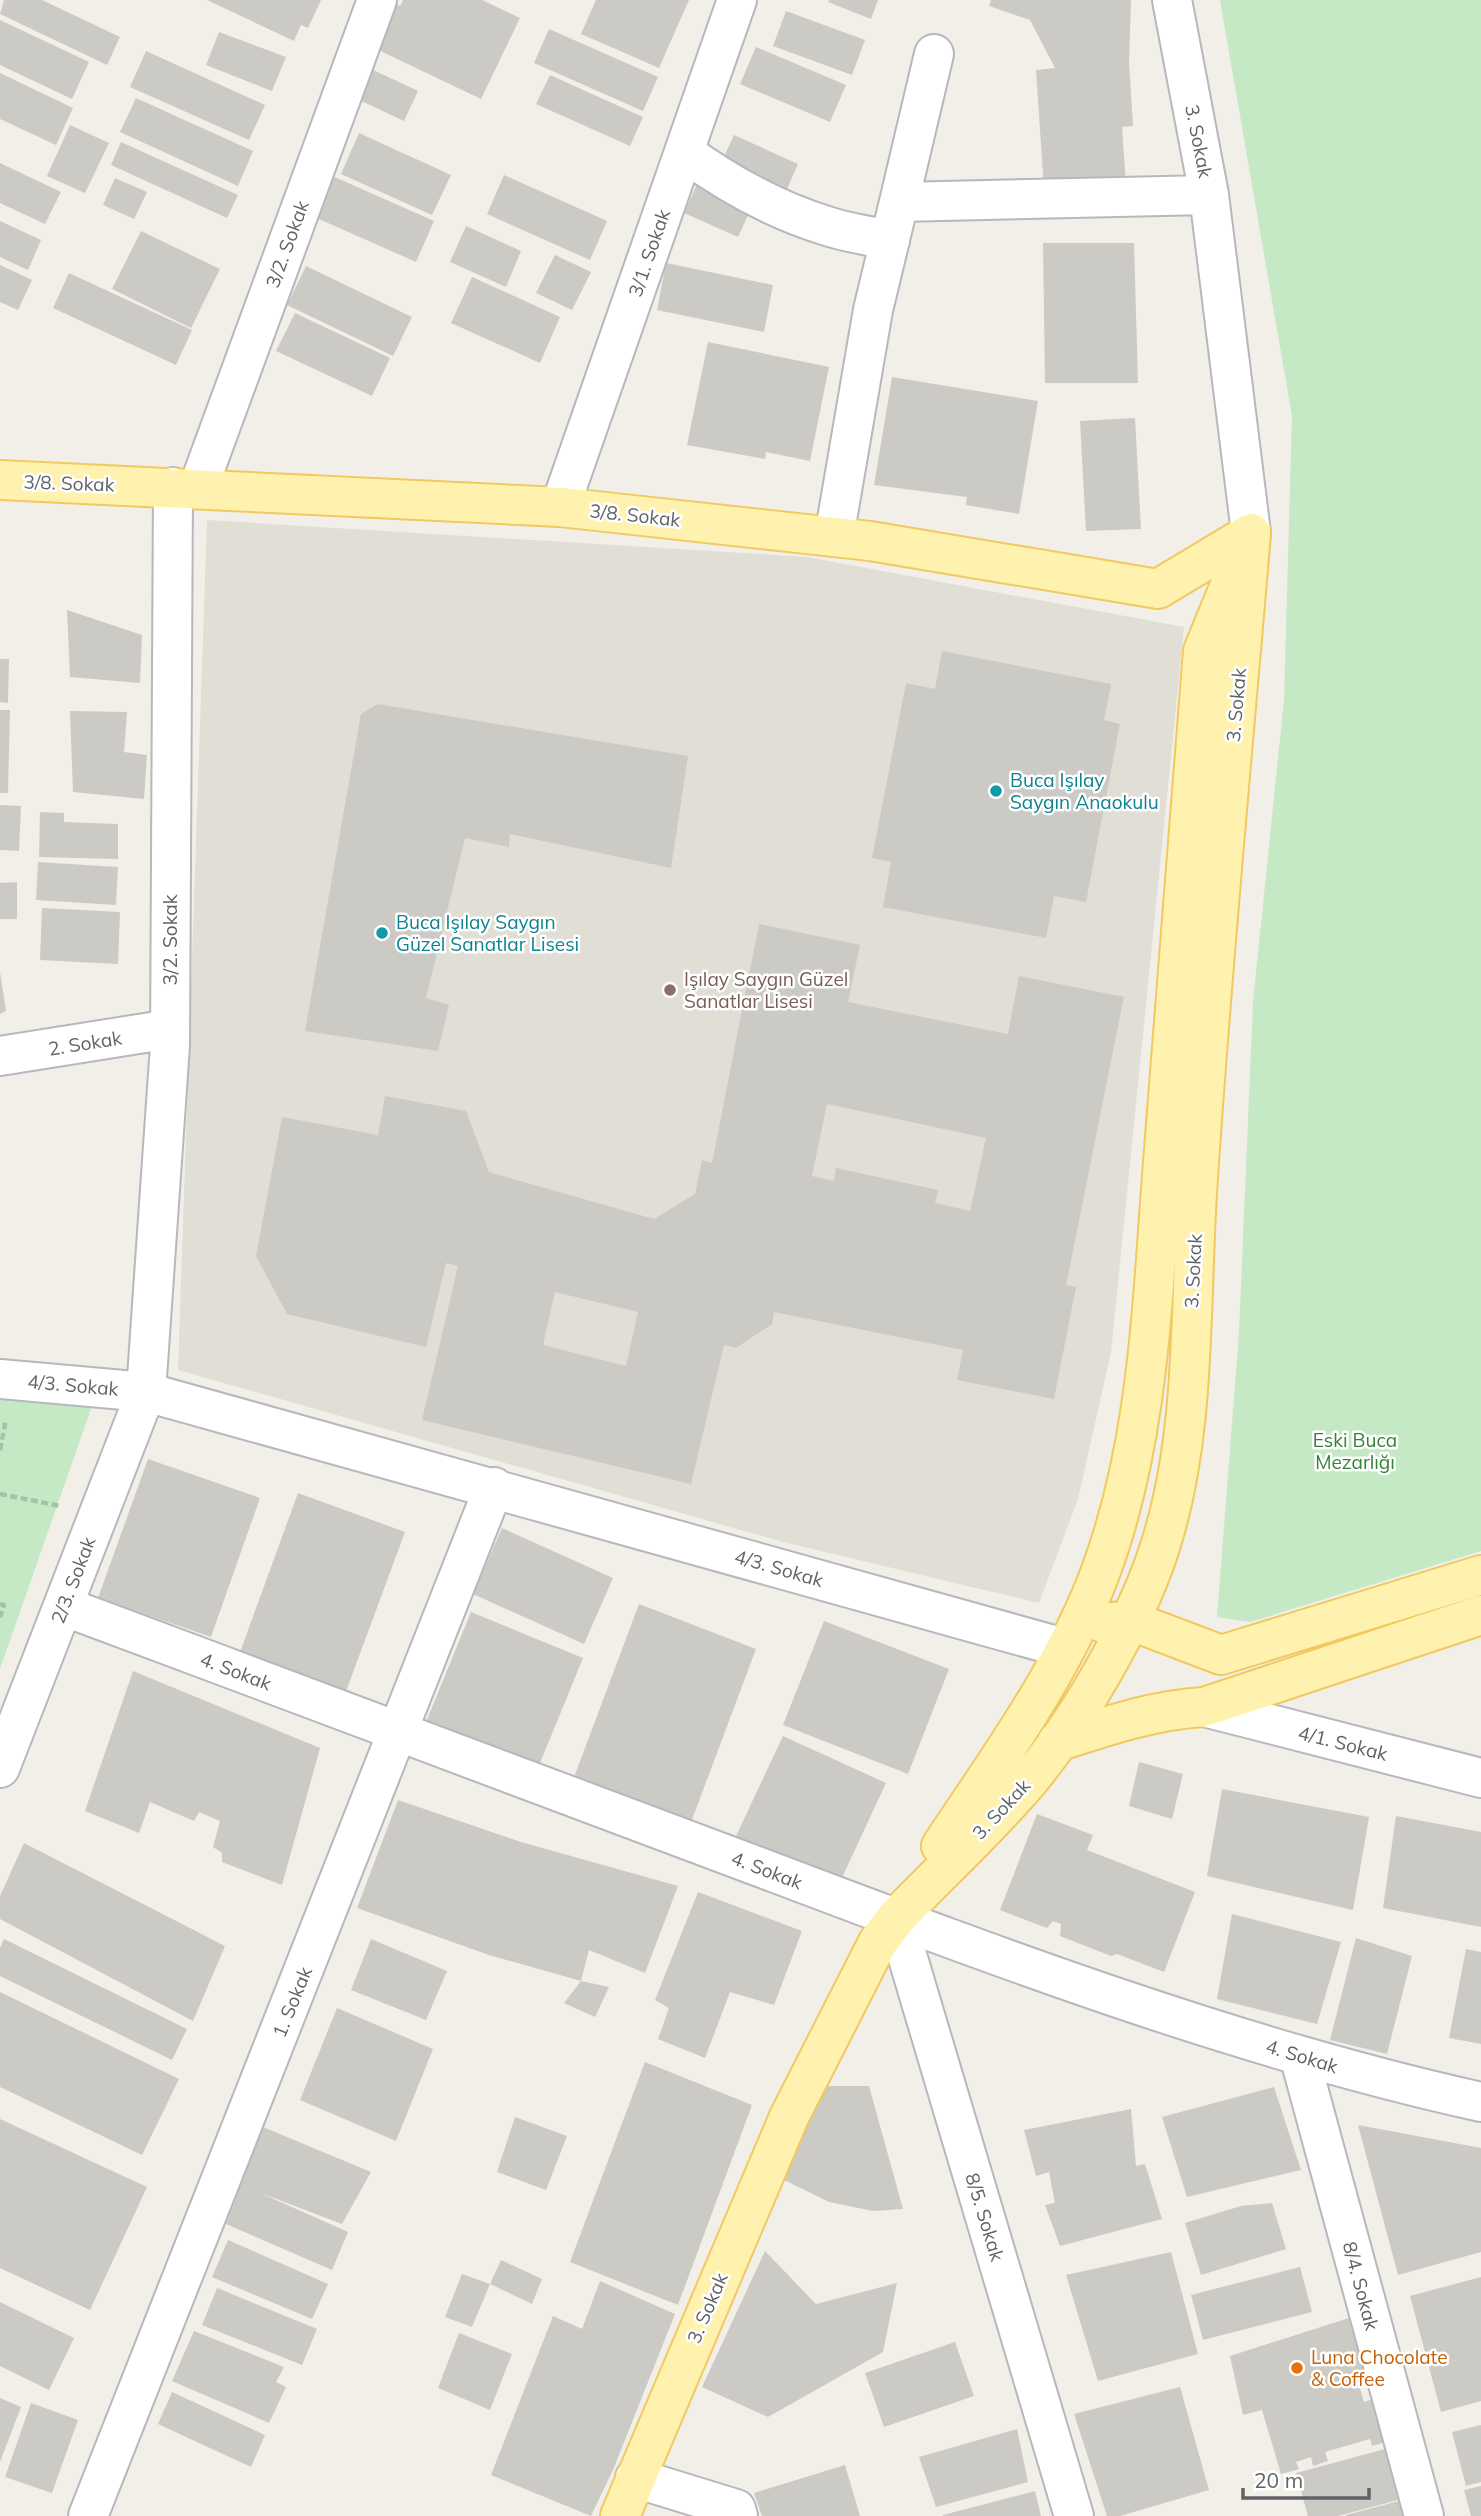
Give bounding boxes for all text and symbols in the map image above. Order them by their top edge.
street label: 3. Sokak [1180,102,1218,180]
street label: 3/2. Sokak [260,197,314,291]
street label: 3/1. Sokak [623,206,675,300]
street label: 3/8. Sokak [23,469,115,497]
street label: 3/8. Sokak [588,498,682,532]
street label: 3. Sokak [1221,667,1251,743]
place label: Buca Işılay Saygın Anaokulu [1010,768,1159,814]
marker: Buca Işılay Saygın Anaokulu [988,783,1004,799]
street label: 3/2. Sokak [158,894,182,986]
place label: Buca Işılay Saygın Güzel Sanatlar Lisesi [396,910,579,956]
marker: Buca Işılay Saygın Güzel Sanatlar Lisesi [374,925,390,941]
place label: Işılay Saygın Güzel Sanatlar Lisesi [684,967,848,1013]
marker: Işılay Saygın Güzel Sanatlar Lisesi [662,982,678,998]
street label: 2. Sokak [46,1025,124,1061]
street label: 3. Sokak [1179,1233,1207,1309]
street label: 4/3. Sokak [27,1369,120,1401]
park label: Eski Buca Mezarlığı [1313,1428,1397,1474]
street label: 2/3. Sokak [45,1533,101,1627]
street label: 4/3. Sokak [732,1544,826,1592]
street label: 4. Sokak [197,1646,275,1696]
street label: 4/1. Sokak [1296,1720,1390,1766]
street label: 3. Sokak [967,1774,1035,1844]
street label: 4. Sokak [728,1845,806,1895]
street label: 1. Sokak [267,1963,317,2041]
street label: 4. Sokak [1263,2034,1341,2078]
street label: 8/5. Sokak [960,2170,1010,2264]
street label: 8/4. Sokak [1338,2239,1384,2333]
street label: 3. Sokak [681,2269,733,2347]
place label: Luna Chocolate & Coffee [1311,2345,1447,2391]
marker: Luna Chocolate & Coffee [1289,2360,1305,2376]
scale bar [1243,2456,1369,2500]
text: 20 m [1254,2467,1303,2493]

